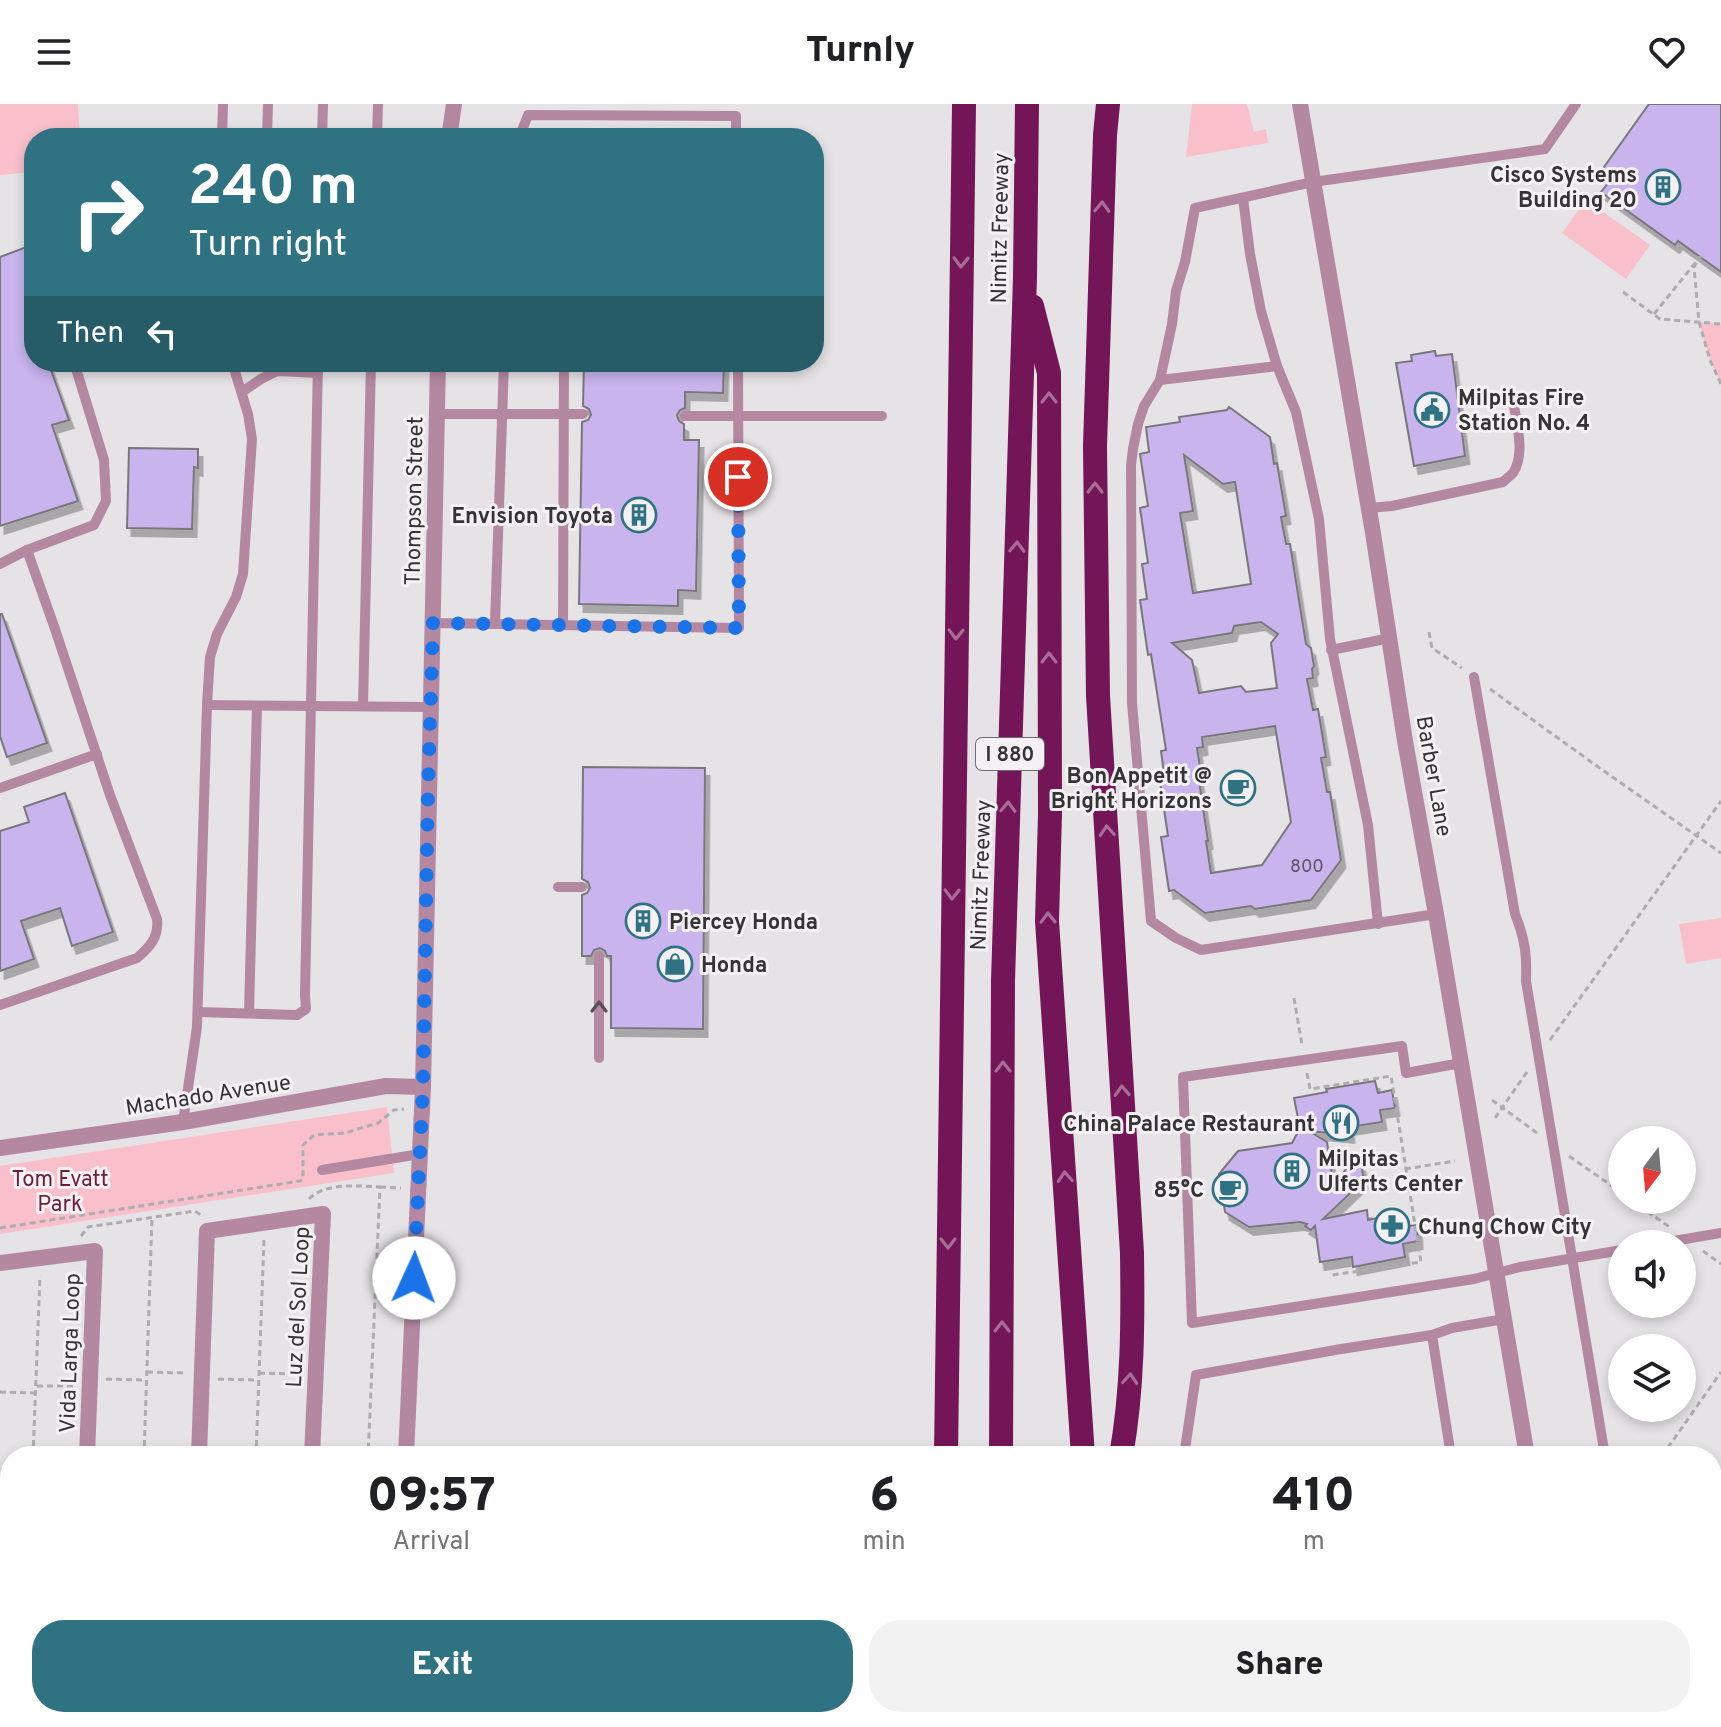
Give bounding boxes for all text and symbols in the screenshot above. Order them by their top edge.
text: Turnly [806,29,915,75]
icon: menu [32,30,76,74]
icon: heart [1645,30,1689,74]
street label: Nimitz Freeway [987,152,1016,304]
text: 240 m [188,154,358,224]
icon: right [56,160,160,264]
place label: Cisco Systems Building 20 [1490,163,1637,215]
building icon: Cisco Systems Building 20 [1644,168,1682,206]
one-way arrow [1094,200,1111,213]
text: Turn right [188,223,347,269]
one-way arrow [953,256,970,269]
icon: left [140,312,184,356]
text: Then [56,316,124,353]
place label: Milpitas Fire Station No. 4 [1458,386,1590,438]
one-way arrow [1040,391,1058,404]
public building icon: Milpitas Fire Station No. 4 [1413,391,1451,429]
street label: Thompson Street [401,416,430,586]
pin [704,443,772,511]
icon: arrive [716,455,760,499]
one-way arrow [1086,481,1104,494]
building icon: Envision Toyota [620,496,658,534]
place label: Envision Toyota [451,504,613,531]
one-way arrow [1008,540,1025,553]
one-way arrow [947,628,965,641]
one-way arrow [1040,651,1058,664]
street label: Barber Lane [1409,714,1456,839]
road number: I 880 [976,738,1044,770]
place label: Bon Appetit @ Bright Horizons [1051,764,1212,816]
cafe icon: Bon Appetit @ Bright Horizons [1219,769,1257,807]
street label: Nimitz Freeway [966,799,999,951]
one-way arrow [1000,800,1017,813]
one-way arrow [1099,824,1116,837]
house number: 800 [1290,856,1324,879]
one-way arrow [943,888,961,901]
building icon: Piercey Honda [624,902,662,940]
place label: Piercey Honda [669,910,818,937]
one-way arrow [1039,911,1057,924]
shop icon: Honda [656,945,694,983]
place label: Honda [701,953,767,980]
one-way arrow [590,1000,608,1013]
one-way arrow [994,1060,1012,1073]
street label: Machado Avenue [124,1070,293,1123]
one-way arrow [1114,1084,1131,1097]
restaurant icon: China Palace Restaurant [1322,1104,1360,1142]
place label: China Palace Restaurant [1063,1112,1315,1139]
north arrow [1608,1126,1696,1214]
map controls [1608,1126,1696,1422]
place label: Milpitas Ulferts Center [1318,1147,1463,1199]
building icon: Milpitas Ulferts Center [1273,1152,1311,1190]
park label: Tom Evatt Park [11,1167,109,1219]
one-way arrow [1057,1170,1074,1183]
cafe icon: 85°C [1211,1170,1249,1208]
place label: 85°C [1154,1178,1204,1205]
pharmacy icon: Chung Chow City [1373,1207,1411,1245]
place label: Chung Chow City [1418,1215,1592,1242]
street label: Luz del Sol Loop [282,1226,317,1389]
button: sound [1608,1230,1696,1318]
position arrow [372,1236,456,1320]
one-way arrow [939,1237,956,1250]
street label: Vida Larga Loop [55,1273,88,1434]
one-way arrow [993,1320,1011,1333]
button: layers [1608,1334,1696,1422]
one-way arrow [1121,1372,1138,1385]
text: 09:57 [367,1468,496,1528]
text: 6 [869,1468,899,1528]
text: 410 [1273,1468,1355,1528]
text: Arrival [392,1526,470,1559]
text: min [862,1526,906,1559]
text: m [1303,1526,1325,1559]
button: Exit [32,1620,853,1712]
button: Share [869,1620,1690,1712]

